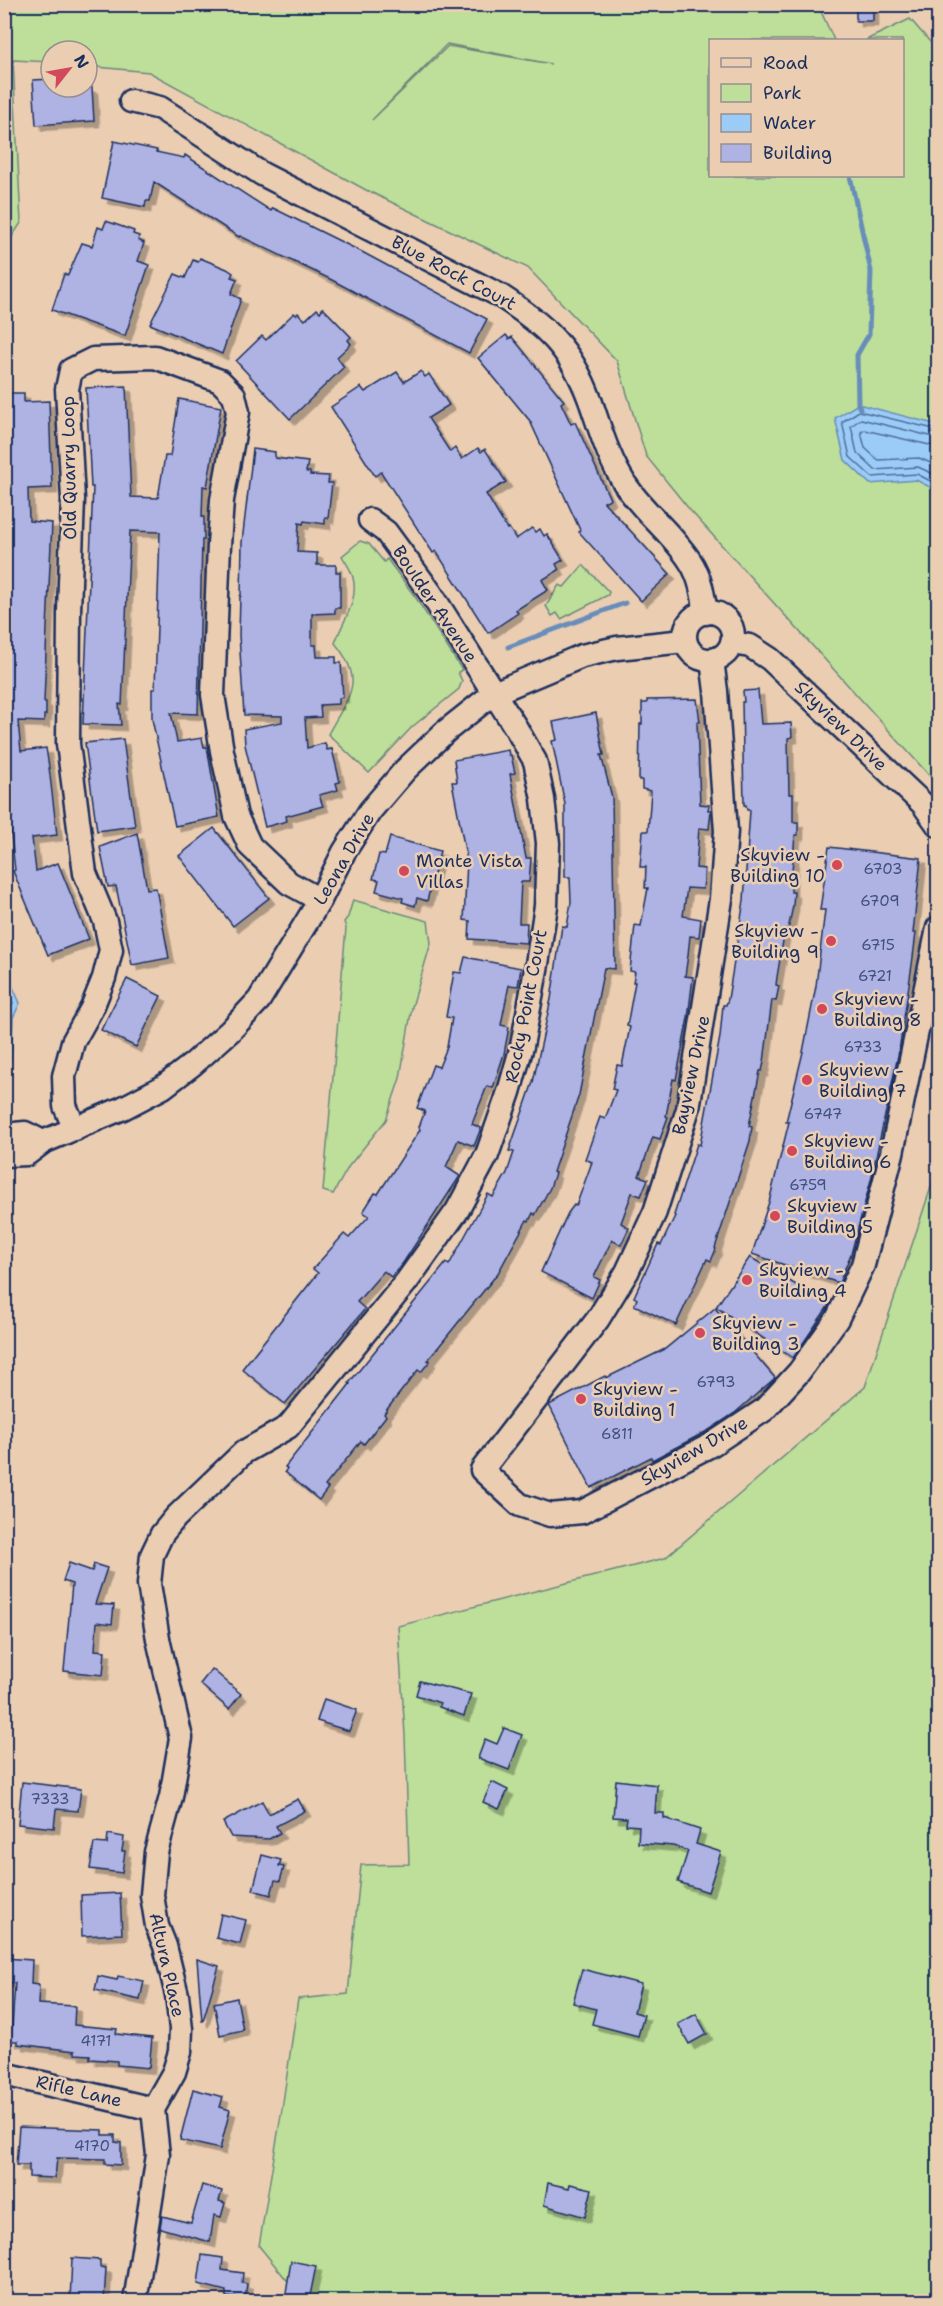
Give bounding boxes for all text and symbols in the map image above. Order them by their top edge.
north arrow [39,39,99,99]
legend [709,39,904,177]
text: N [69,51,94,72]
text: Road [763,51,808,75]
text: Park [763,81,802,105]
text: Water [763,111,816,135]
text: Building [763,141,832,165]
street label: Blue Rock Court [387,230,521,316]
street label: Old Quarry Loop [56,396,82,540]
street label: Boulder Avenue [387,541,483,667]
street label: Skyview Drive [789,676,893,776]
street label: Leona Drive [308,808,380,910]
place label: Skyview - Building 10 [730,843,825,888]
place label: Monte Vista Villas [416,849,523,894]
marker: Skyview - Building 10 [830,858,844,872]
house number: 6703 [863,859,903,879]
marker: Monte Vista Villas [397,864,411,878]
house number: 6709 [860,891,900,911]
place label: Skyview - Building 9 [731,919,819,964]
street label: Rocky Point Court [499,927,553,1085]
marker: Skyview - Building 9 [824,934,838,948]
house number: 6715 [861,935,895,955]
house number: 6721 [858,966,892,986]
place label: Skyview - Building 8 [834,987,922,1032]
marker: Skyview - Building 8 [815,1002,829,1016]
street label: Bayview Drive [667,1013,715,1137]
house number: 6733 [844,1037,882,1057]
place label: Skyview - Building 7 [819,1058,907,1103]
marker: Skyview - Building 7 [800,1073,814,1087]
house number: 6747 [804,1104,842,1124]
place label: Skyview - Building 6 [804,1129,892,1174]
marker: Skyview - Building 6 [785,1144,799,1158]
house number: 6759 [789,1175,827,1195]
place label: Skyview - Building 5 [787,1194,873,1239]
marker: Skyview - Building 5 [768,1209,782,1223]
place label: Skyview - Building 4 [759,1258,847,1303]
marker: Skyview - Building 4 [740,1273,754,1287]
place label: Skyview - Building 3 [712,1311,800,1356]
marker: Skyview - Building 3 [693,1326,707,1340]
house number: 6793 [696,1372,736,1392]
place label: Skyview - Building 1 [593,1377,678,1422]
marker: Skyview - Building 1 [574,1392,588,1406]
street label: Skyview Drive [636,1411,752,1491]
house number: 6811 [601,1424,633,1444]
house number: 7333 [30,1789,70,1809]
street label: Altura Place [143,1910,191,2020]
house number: 4171 [80,2031,112,2051]
street label: Rifle Lane [34,2069,124,2113]
house number: 4170 [74,2136,110,2156]

